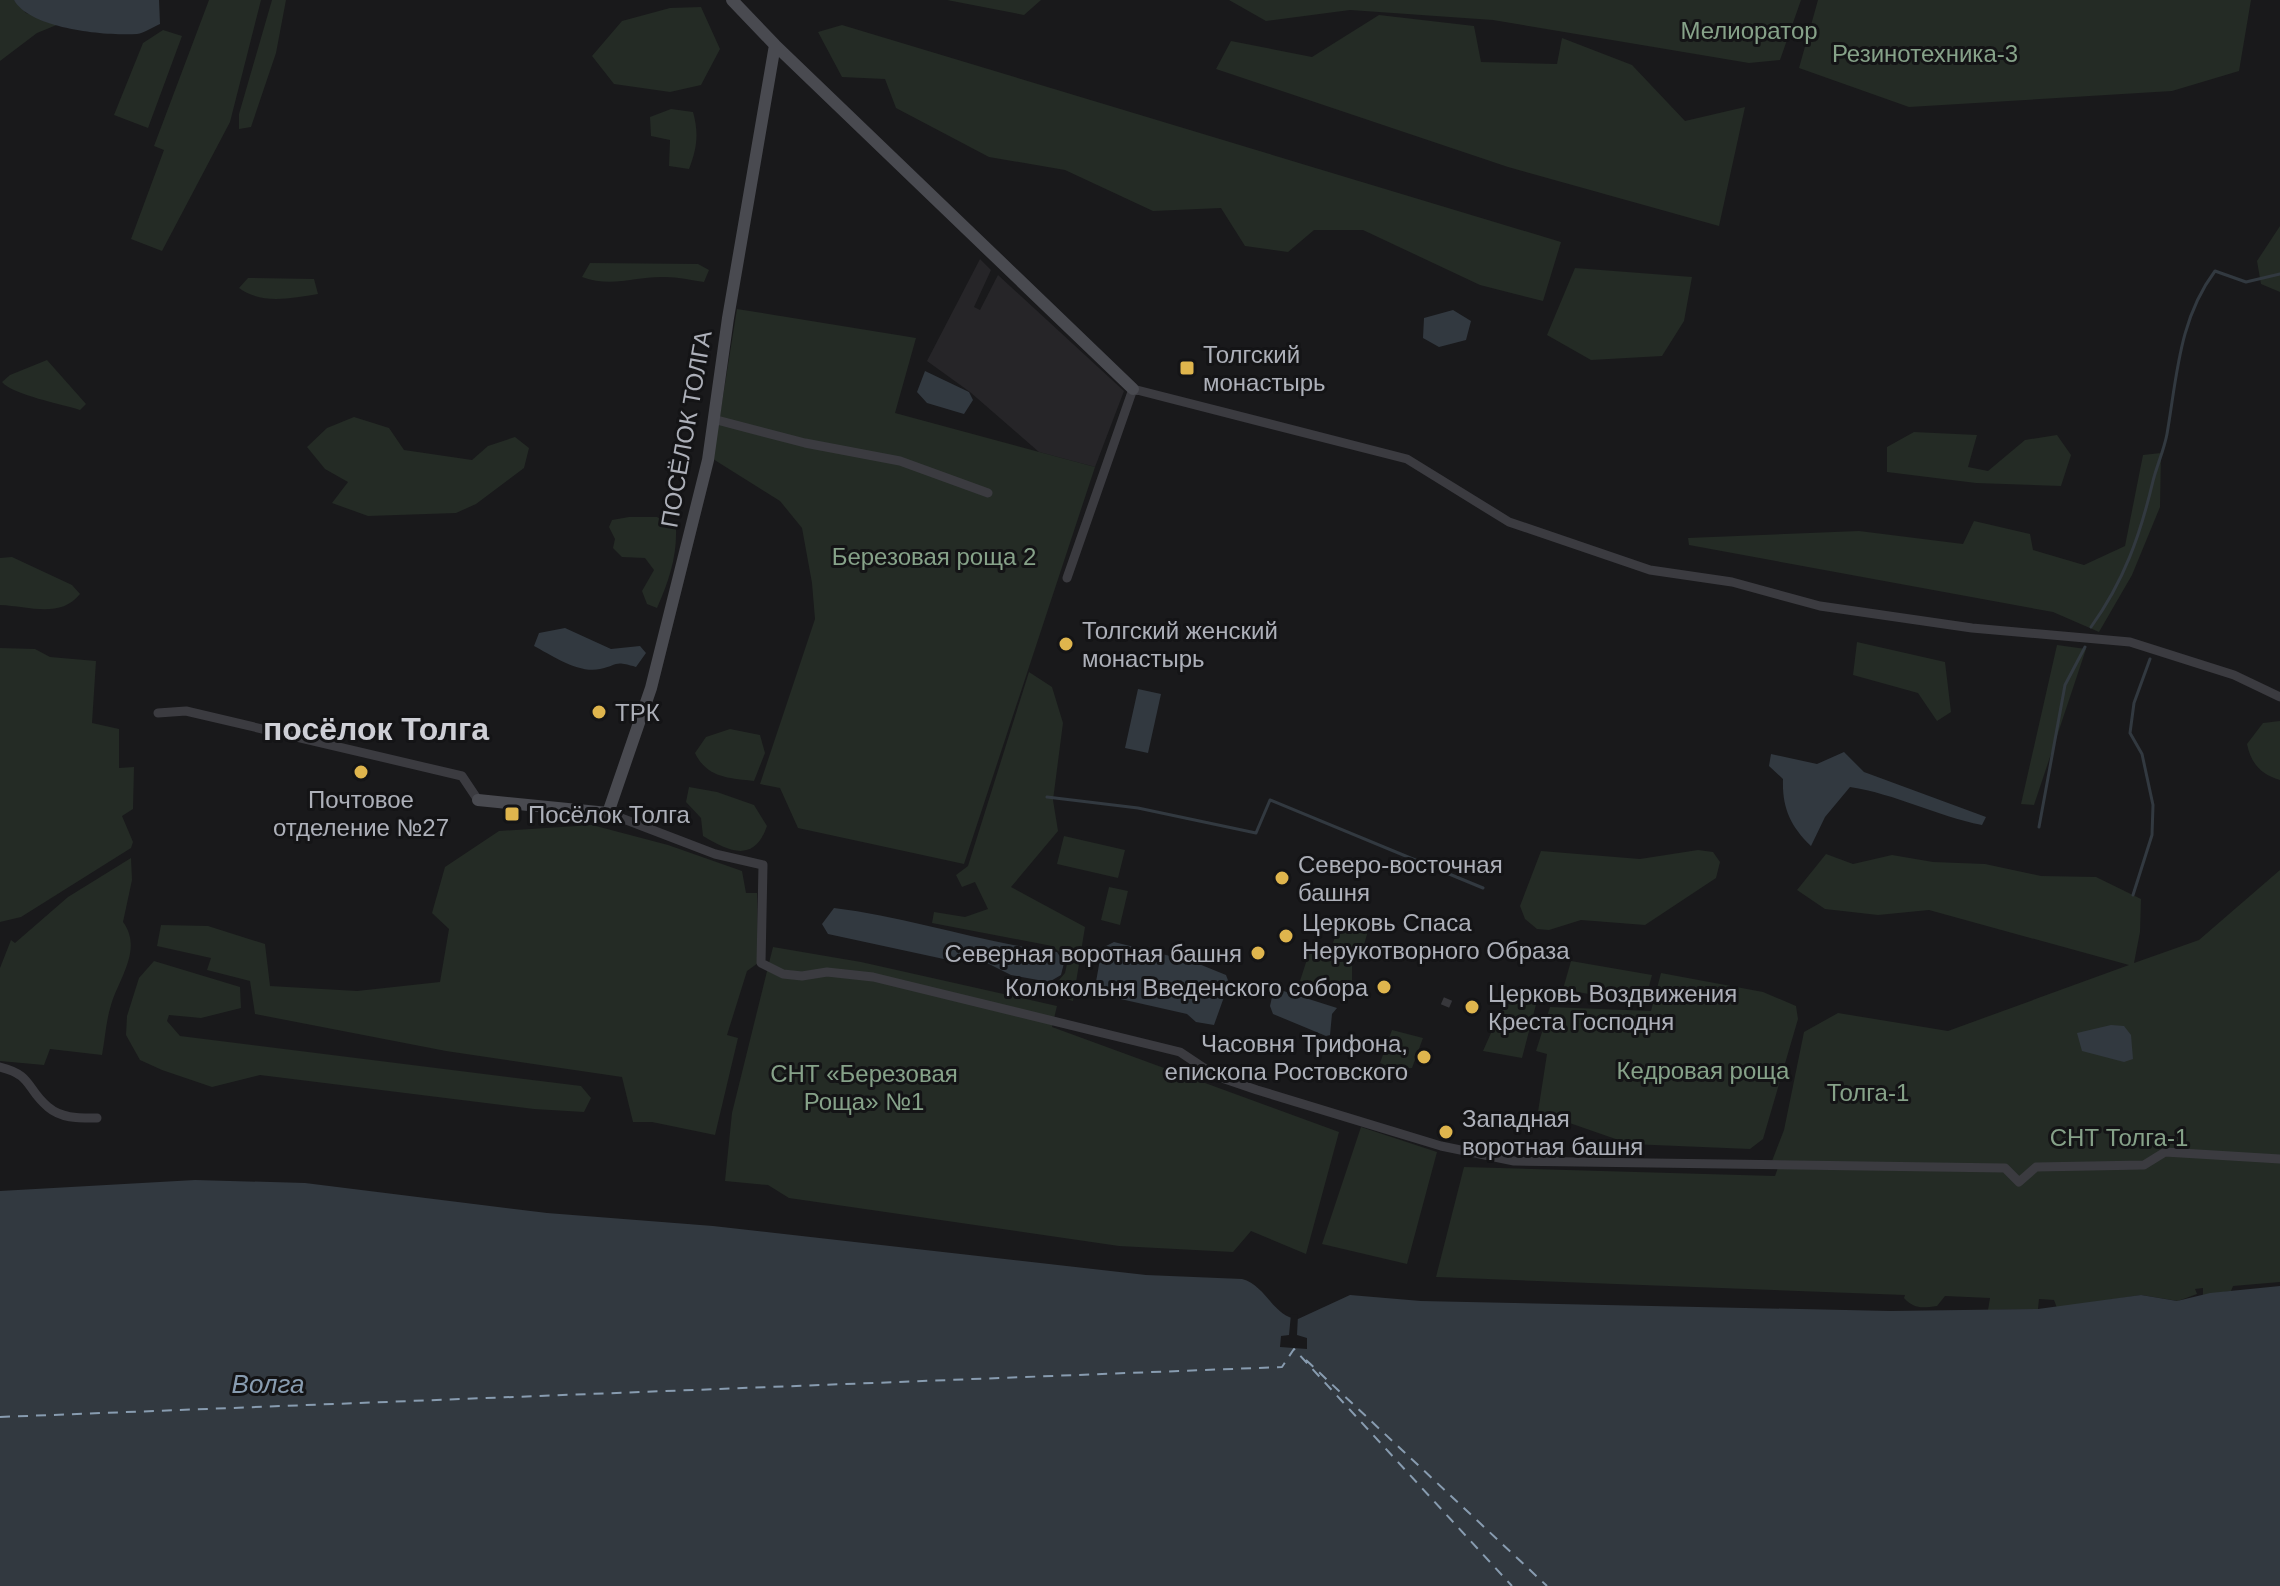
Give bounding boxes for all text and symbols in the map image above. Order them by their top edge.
park label: Мелиоратор [1680,17,1818,44]
park label: Резинотехника-3 [1832,40,2018,67]
street label: ПОСЁЛОК ТОЛГА [655,328,717,530]
place label: Толгский монастырь [1203,341,1326,396]
marker: Толгский монастырь [1178,359,1196,377]
park label: Березовая роща 2 [832,543,1036,570]
place label: Толгский женский монастырь [1082,617,1278,672]
marker: Толгский женский монастырь [1057,635,1075,653]
place label: ТРК [615,699,660,726]
marker: ТРК [590,703,608,721]
district label: посёлок Толга [263,711,489,747]
marker: Почтовое отделение №27 [352,763,370,781]
place label: Почтовое отделение №27 [273,786,449,841]
place label: Посёлок Толга [528,801,691,828]
marker: Посёлок Толга [503,805,521,823]
place label: Северо-восточная башня [1298,851,1503,906]
marker: Северо-восточная башня [1273,869,1291,887]
place label: Церковь Спаса Нерукотворного Образа [1302,909,1570,964]
marker: Церковь Спаса Нерукотворного Образа [1277,927,1295,945]
place label: Северная воротная башня [945,940,1242,967]
marker: Северная воротная башня [1249,944,1267,962]
place label: Колокольня Введенского собора [1005,974,1369,1001]
marker: Колокольня Введенского собора [1375,978,1393,996]
place label: Церковь Воздвижения Креста Господня [1488,980,1737,1035]
marker: Церковь Воздвижения Креста Господня [1463,998,1481,1016]
place label: Часовня Трифона, епископа Ростовского [1165,1030,1408,1085]
marker: Часовня Трифона, епископа Ростовского [1415,1048,1433,1066]
park label: Кедровая роща [1617,1057,1790,1084]
park label: СНТ «Березовая Роща» №1 [770,1060,958,1115]
park label: Толга-1 [1827,1079,1909,1106]
place label: Западная воротная башня [1462,1105,1643,1160]
marker: Западная воротная башня [1437,1123,1455,1141]
park label: СНТ Толга-1 [2050,1124,2188,1151]
water label: Волга [232,1369,304,1399]

